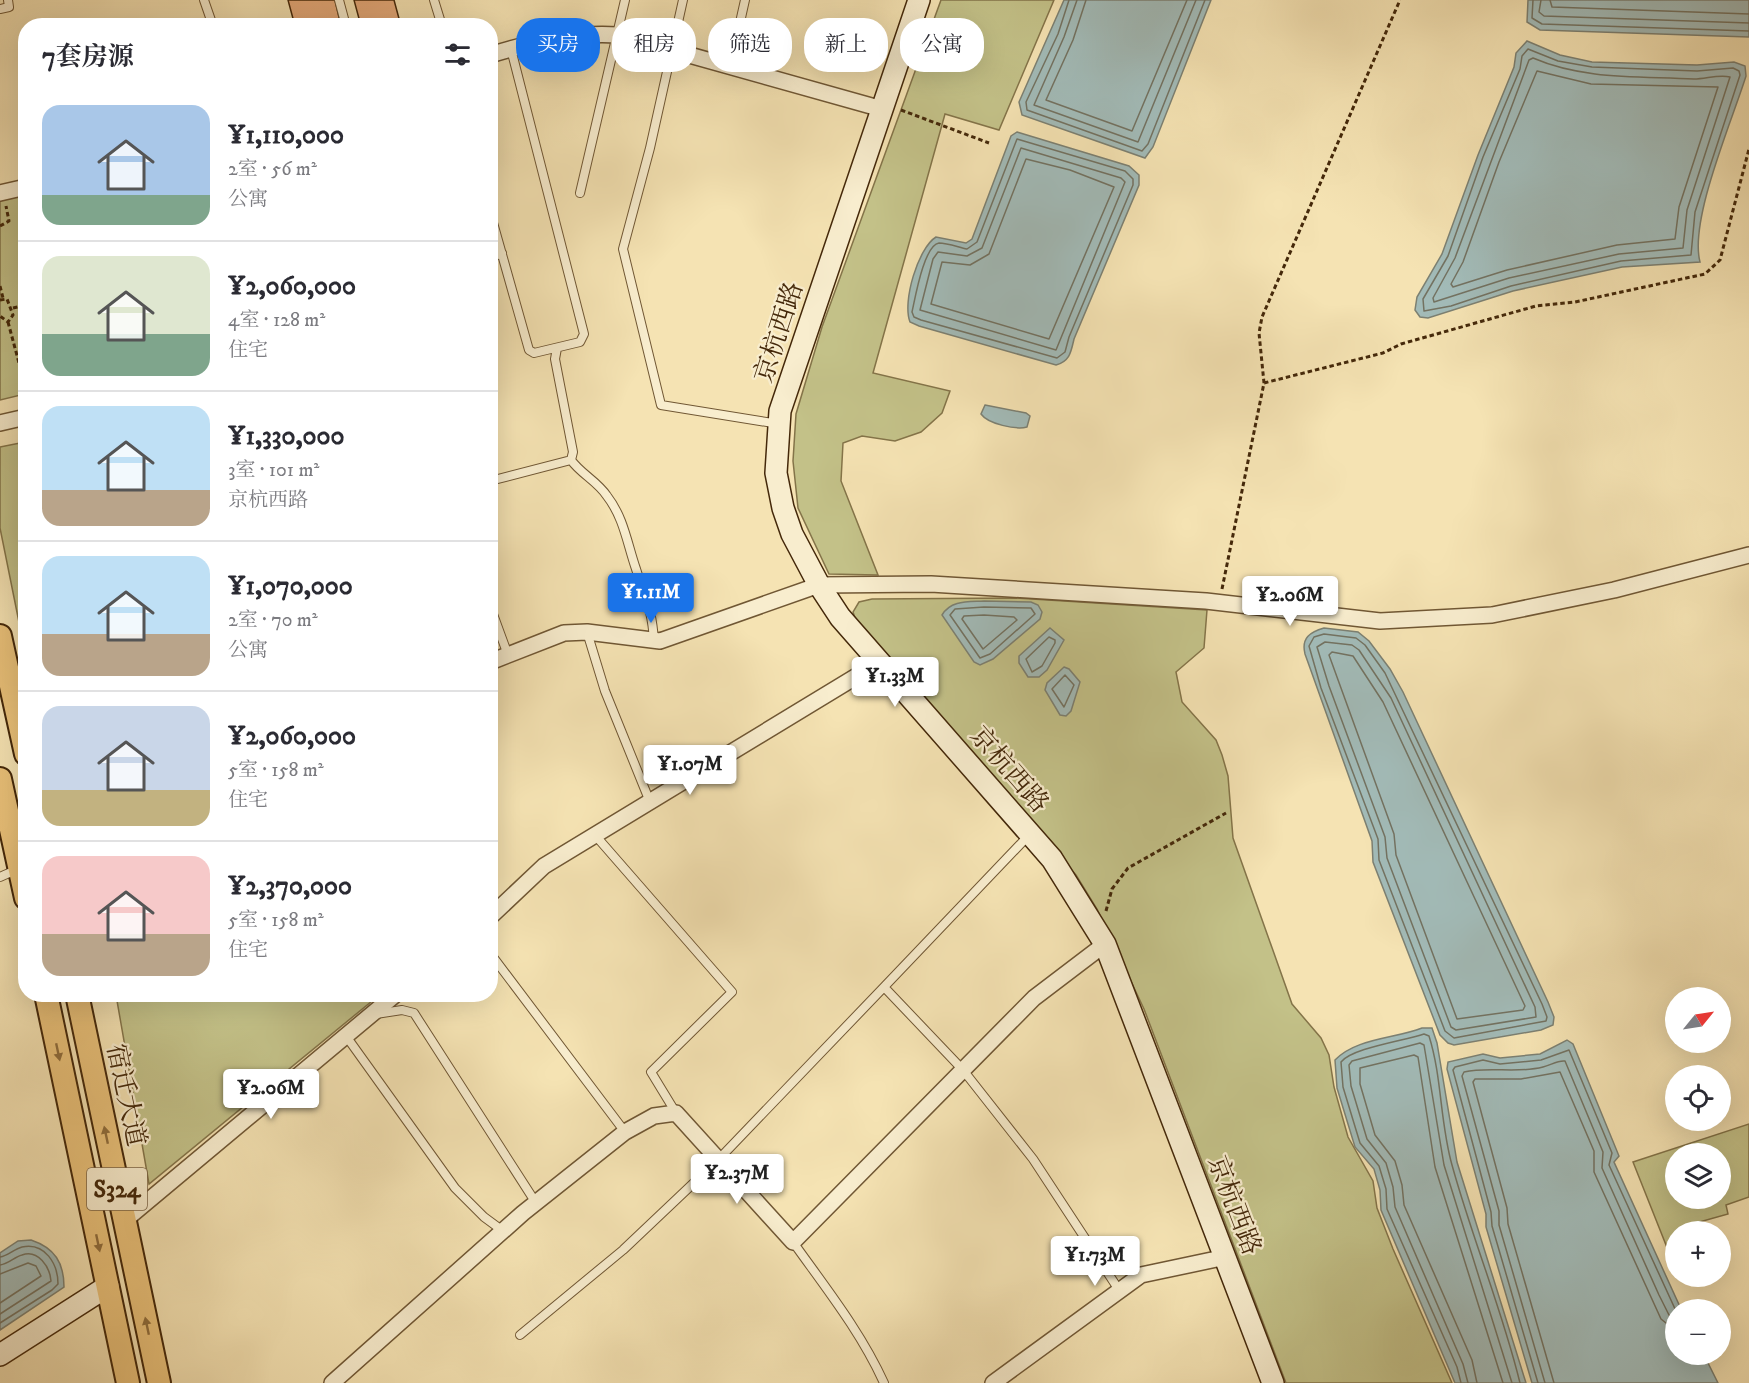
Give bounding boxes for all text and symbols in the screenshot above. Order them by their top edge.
chip: 买房 [516,18,600,72]
chip: 租房 [612,18,696,72]
chip: 筛选 [708,18,792,72]
chip: 新上 [804,18,888,72]
chip: 公寓 [900,18,984,72]
icon: filters [441,38,474,71]
text: 7套房源 [42,41,134,74]
text: ¥1,110,000 [228,119,344,152]
icon: home [90,129,162,201]
text: 2室 · 56 m² [228,157,317,182]
text: 公寓 [228,187,268,212]
text: ¥2,060,000 [228,270,356,303]
street label: 京杭西路 [748,278,811,387]
icon: home [90,280,162,352]
text: 4室 · 128 m² [228,308,325,333]
text: 住宅 [228,338,268,363]
text: ¥1,330,000 [228,420,344,453]
icon: home [90,430,162,502]
text: 3室 · 101 m² [228,458,319,483]
text: 京杭西路 [228,488,308,513]
text: ¥1,070,000 [228,570,353,603]
pin: ¥1.11M [602,573,700,624]
pin: ¥2.06M [1241,576,1339,627]
icon: home [90,580,162,652]
text: ¥1.11M [622,580,680,605]
text: ¥2.06M [1256,583,1324,608]
text: 2室 · 70 m² [228,608,318,633]
text: 公寓 [228,638,268,663]
pin: ¥1.33M [846,657,944,708]
text: ¥1.33M [866,664,924,689]
text: ¥2,060,000 [228,720,356,753]
street label: 京杭西路 [962,720,1055,820]
icon: home [90,730,162,802]
pin: ¥1.07M [641,745,739,796]
text: ¥1.07M [657,752,723,777]
text: 5室 · 158 m² [228,758,324,783]
text: 住宅 [228,788,268,813]
text: ¥2,370,000 [228,870,352,903]
icon: home [90,880,162,952]
text: 5室 · 158 m² [228,908,324,933]
text: 住宅 [228,938,268,963]
north arrow [1665,987,1731,1053]
map controls [1665,987,1731,1365]
street label: 宿迁大道 [99,1041,152,1150]
one-way arrow [54,1042,63,1061]
button: locate [1665,1065,1731,1131]
pin: ¥2.06M [222,1069,320,1120]
text: ¥2.06M [237,1076,305,1101]
one-way arrow [101,1125,110,1144]
button: layers [1665,1143,1731,1209]
street label: 京杭西路 [1200,1151,1268,1260]
pin: ¥2.37M [688,1154,786,1205]
text: ¥2.37M [705,1161,769,1186]
road number: S324 [87,1168,147,1210]
button: + [1665,1221,1731,1287]
one-way arrow [94,1233,104,1252]
pin: ¥1.73M [1046,1236,1144,1287]
text: ¥1.73M [1065,1243,1125,1268]
button: − [1665,1299,1731,1365]
one-way arrow [141,1317,151,1335]

